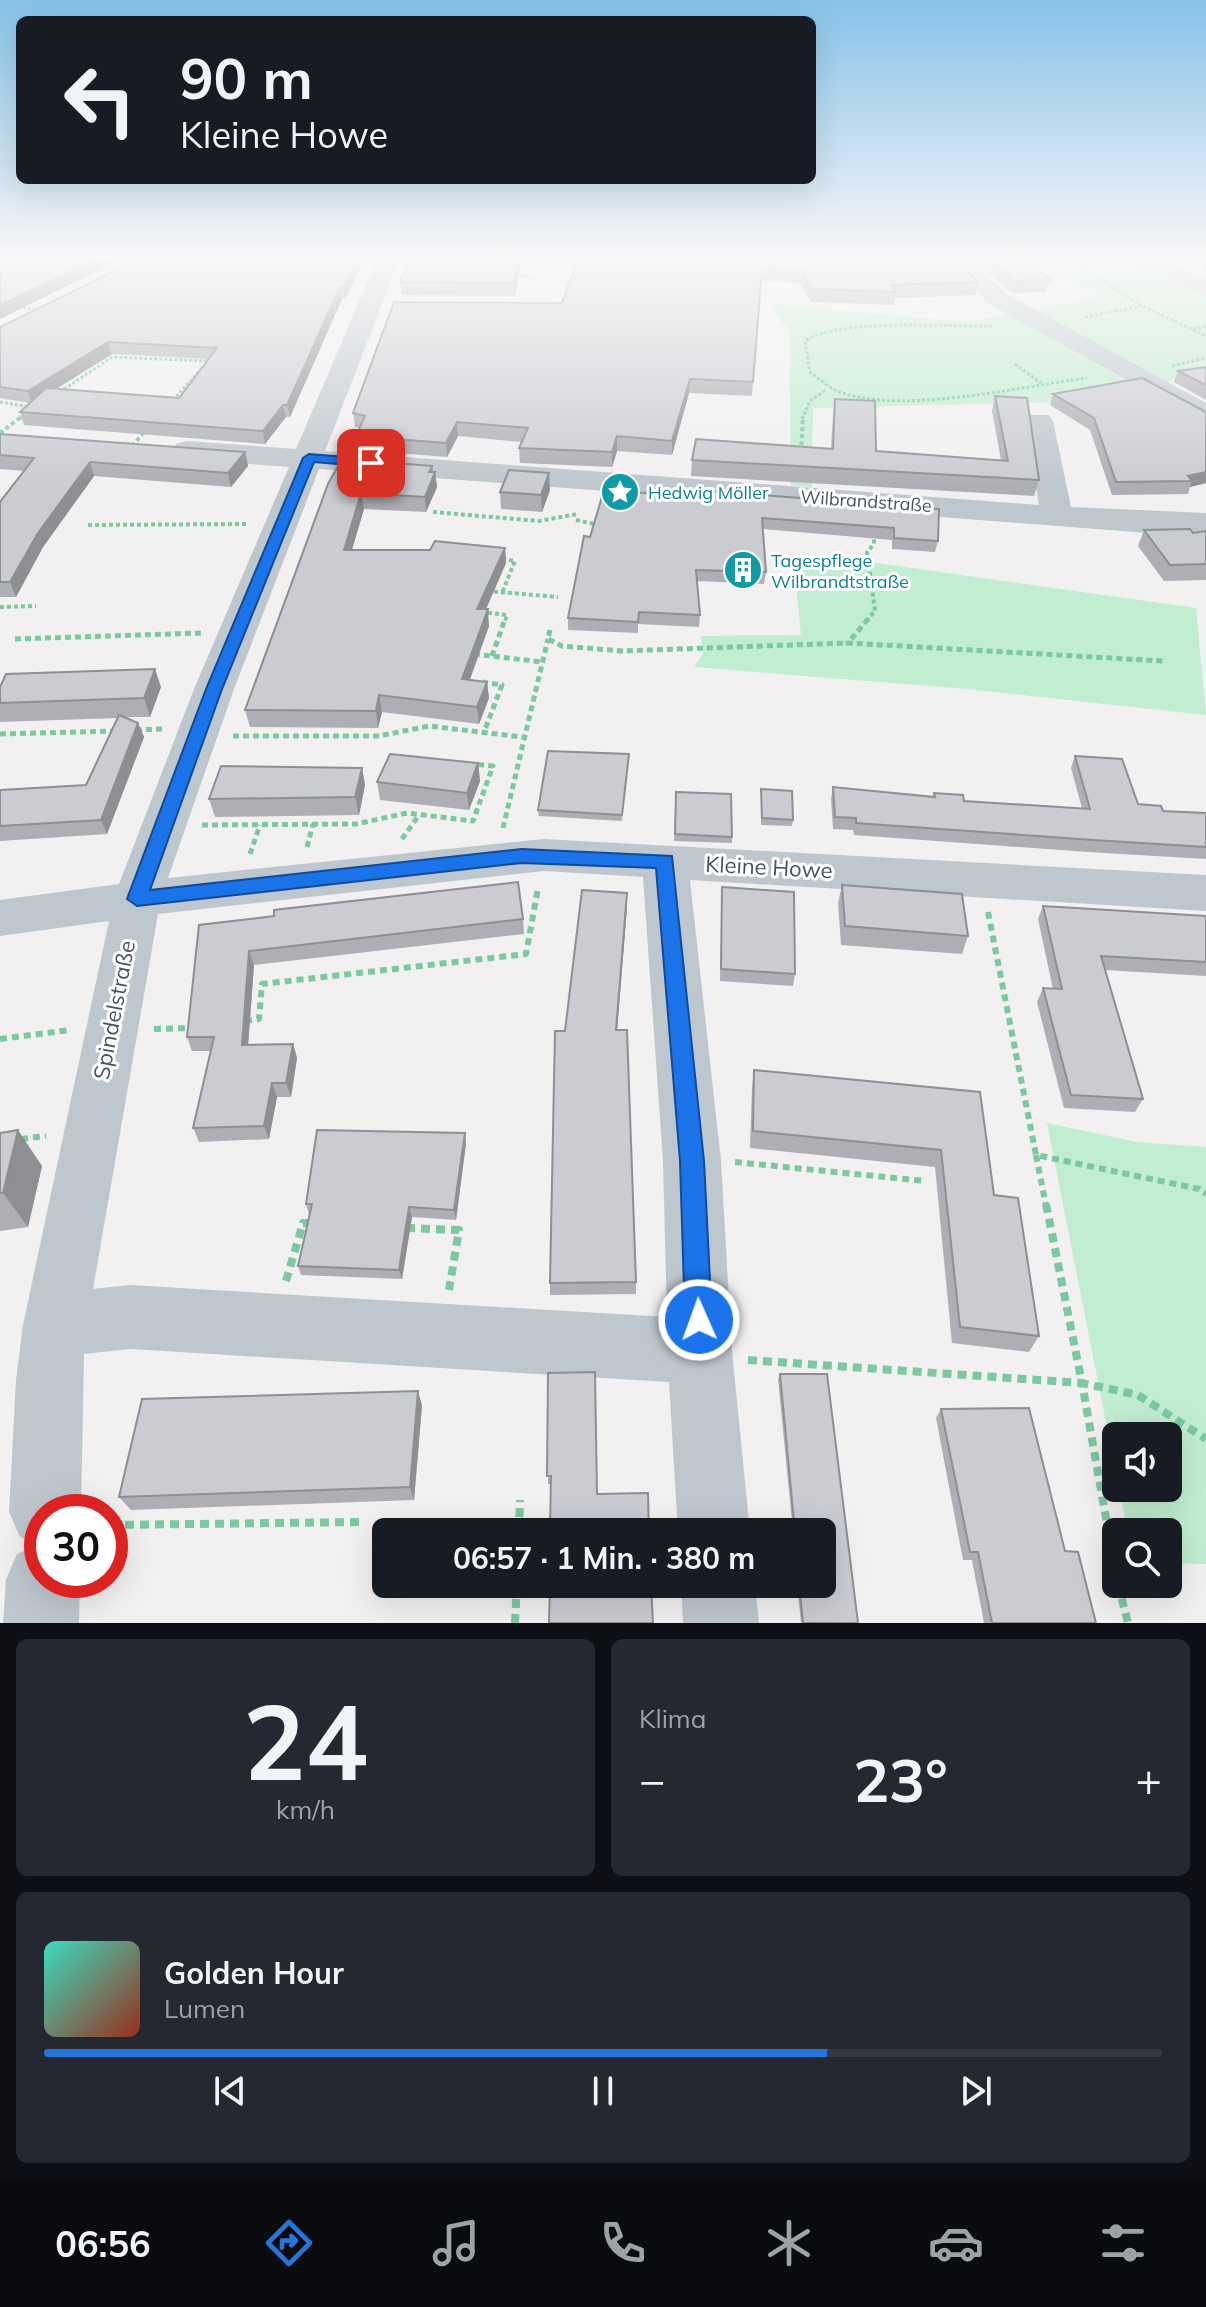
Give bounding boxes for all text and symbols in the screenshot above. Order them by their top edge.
text: 90 m [180,43,313,113]
icon: left [48,48,152,152]
text: Kleine Howe [180,112,388,157]
pin [337,429,405,497]
icon: arrive [349,441,393,485]
place icon: Hedwig Möller [599,471,641,513]
place label: Hedwig Möller [648,481,769,504]
street label: Wilbrandstraße [800,485,932,517]
building icon: Tagespflege Wilbrandtstraße [722,549,764,591]
place label: Tagespflege Wilbrandtstraße [771,549,909,593]
street label: Kleine Howe [705,850,833,884]
street label: Spindelstraße [87,938,141,1082]
position arrow [657,1278,741,1362]
map controls [1102,1422,1182,1598]
button: sound [1102,1422,1182,1502]
speed limit sign: 30 [24,1494,128,1598]
button: search [1102,1518,1182,1598]
text: 06:57 · 1 Min. · 380 m [453,1539,755,1577]
text: 24 [243,1675,368,1806]
text: Klima [639,1702,706,1735]
text: 23° [853,1742,948,1817]
text: − [639,1752,665,1807]
text: + [1136,1752,1162,1807]
text: km/h [276,1793,335,1826]
text: Golden Hour [164,1954,344,1992]
text: Lumen [164,1992,245,2025]
icon: previous [208,2069,252,2113]
icon: pause [581,2069,625,2113]
icon: next [954,2069,998,2113]
icon: directions [261,2215,317,2271]
icon: music [428,2215,484,2271]
icon: phone [595,2215,651,2271]
icon: climate [761,2215,817,2271]
icon: car [928,2215,984,2271]
icon: filters [1095,2215,1151,2271]
text: 06:56 [55,2221,151,2266]

